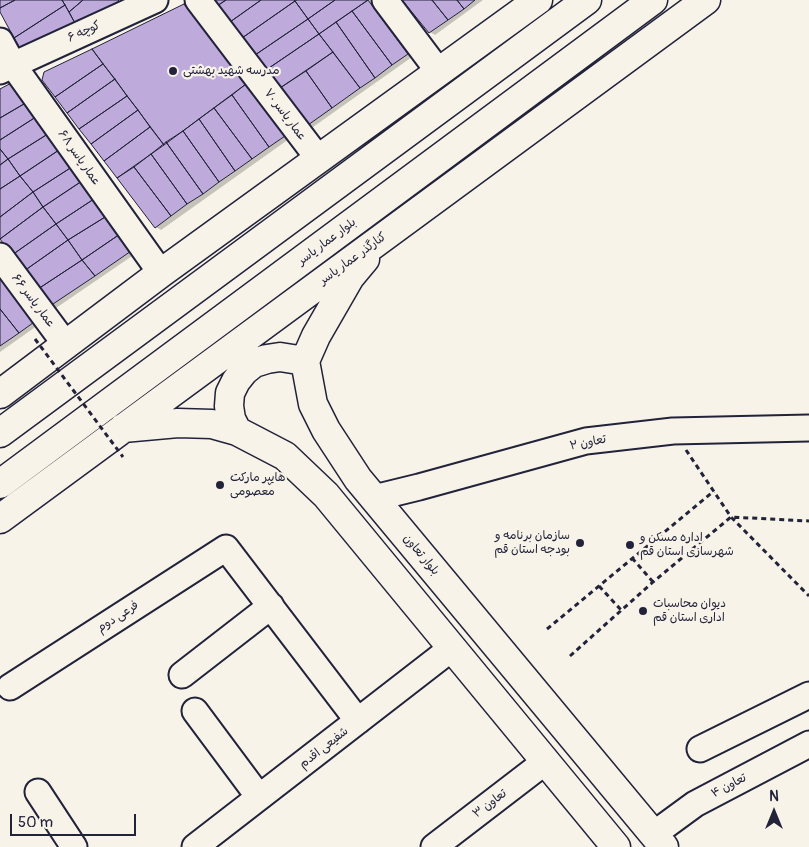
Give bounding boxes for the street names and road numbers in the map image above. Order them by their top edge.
street label: کوچه ۶ [65,18,103,46]
street label: عمار یاسر ۷۰ [261,86,309,144]
street label: عمار یاسر ۶۸ [55,127,103,189]
street label: بلوار عمار یاسر [295,215,359,269]
street label: کنارگذر عمار یاسر [317,230,389,288]
street label: عمار یاسر ۶۶ [8,271,58,331]
street label: تعاون ۲ [568,432,608,454]
street label: بلوار تعاون [400,532,442,578]
street label: فرعی دوم [94,598,142,636]
street label: شفیعی اقدم [296,724,352,772]
street label: تعاون ۴ [709,771,749,801]
street label: تعاون ۳ [470,787,510,821]

